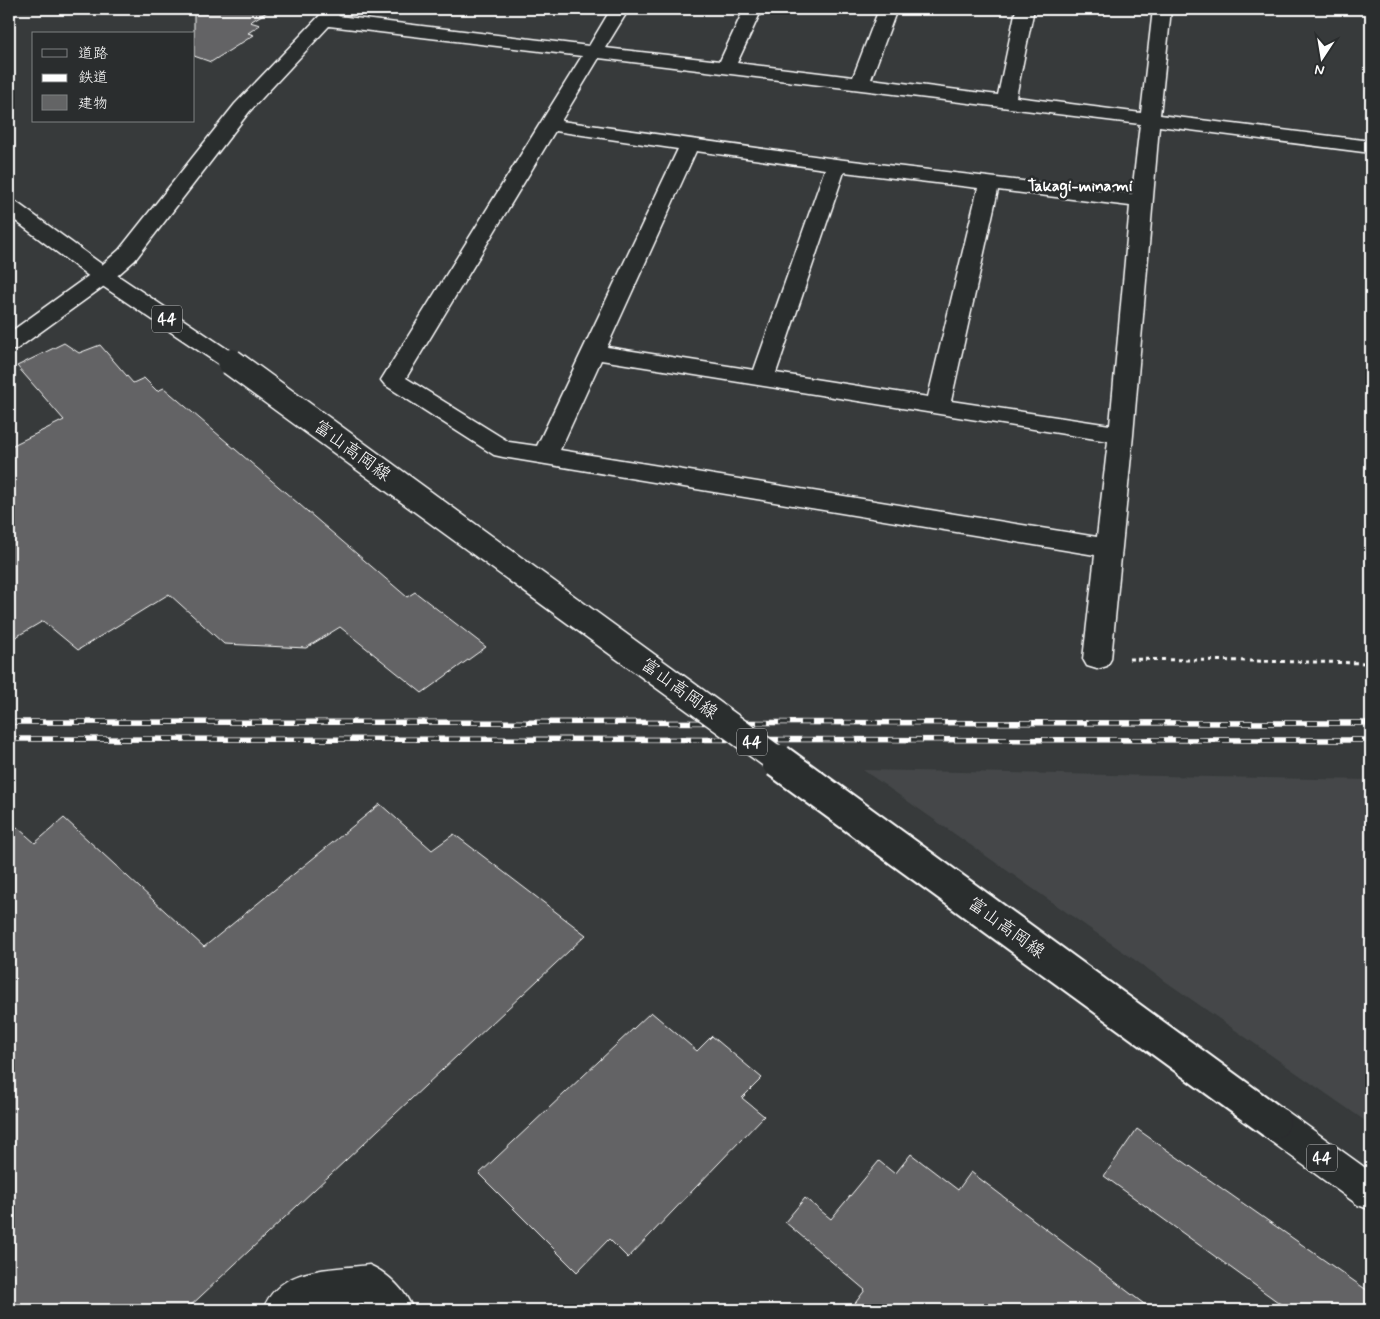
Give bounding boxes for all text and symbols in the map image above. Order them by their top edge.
legend [32,32,195,122]
north arrow [1298,32,1348,82]
text: 道路 [78,44,108,64]
text: N [1313,60,1326,80]
text: 鉄道 [78,68,108,88]
text: 建物 [78,94,108,114]
district label: Takagi-minami [1028,176,1133,199]
road number: 44 [152,306,182,332]
street label: 富山高岡線 [309,415,395,487]
street label: 富山高岡線 [636,653,722,725]
road number: 44 [737,729,767,756]
street label: 富山高岡線 [963,892,1049,964]
road number: 44 [1307,1144,1337,1172]

